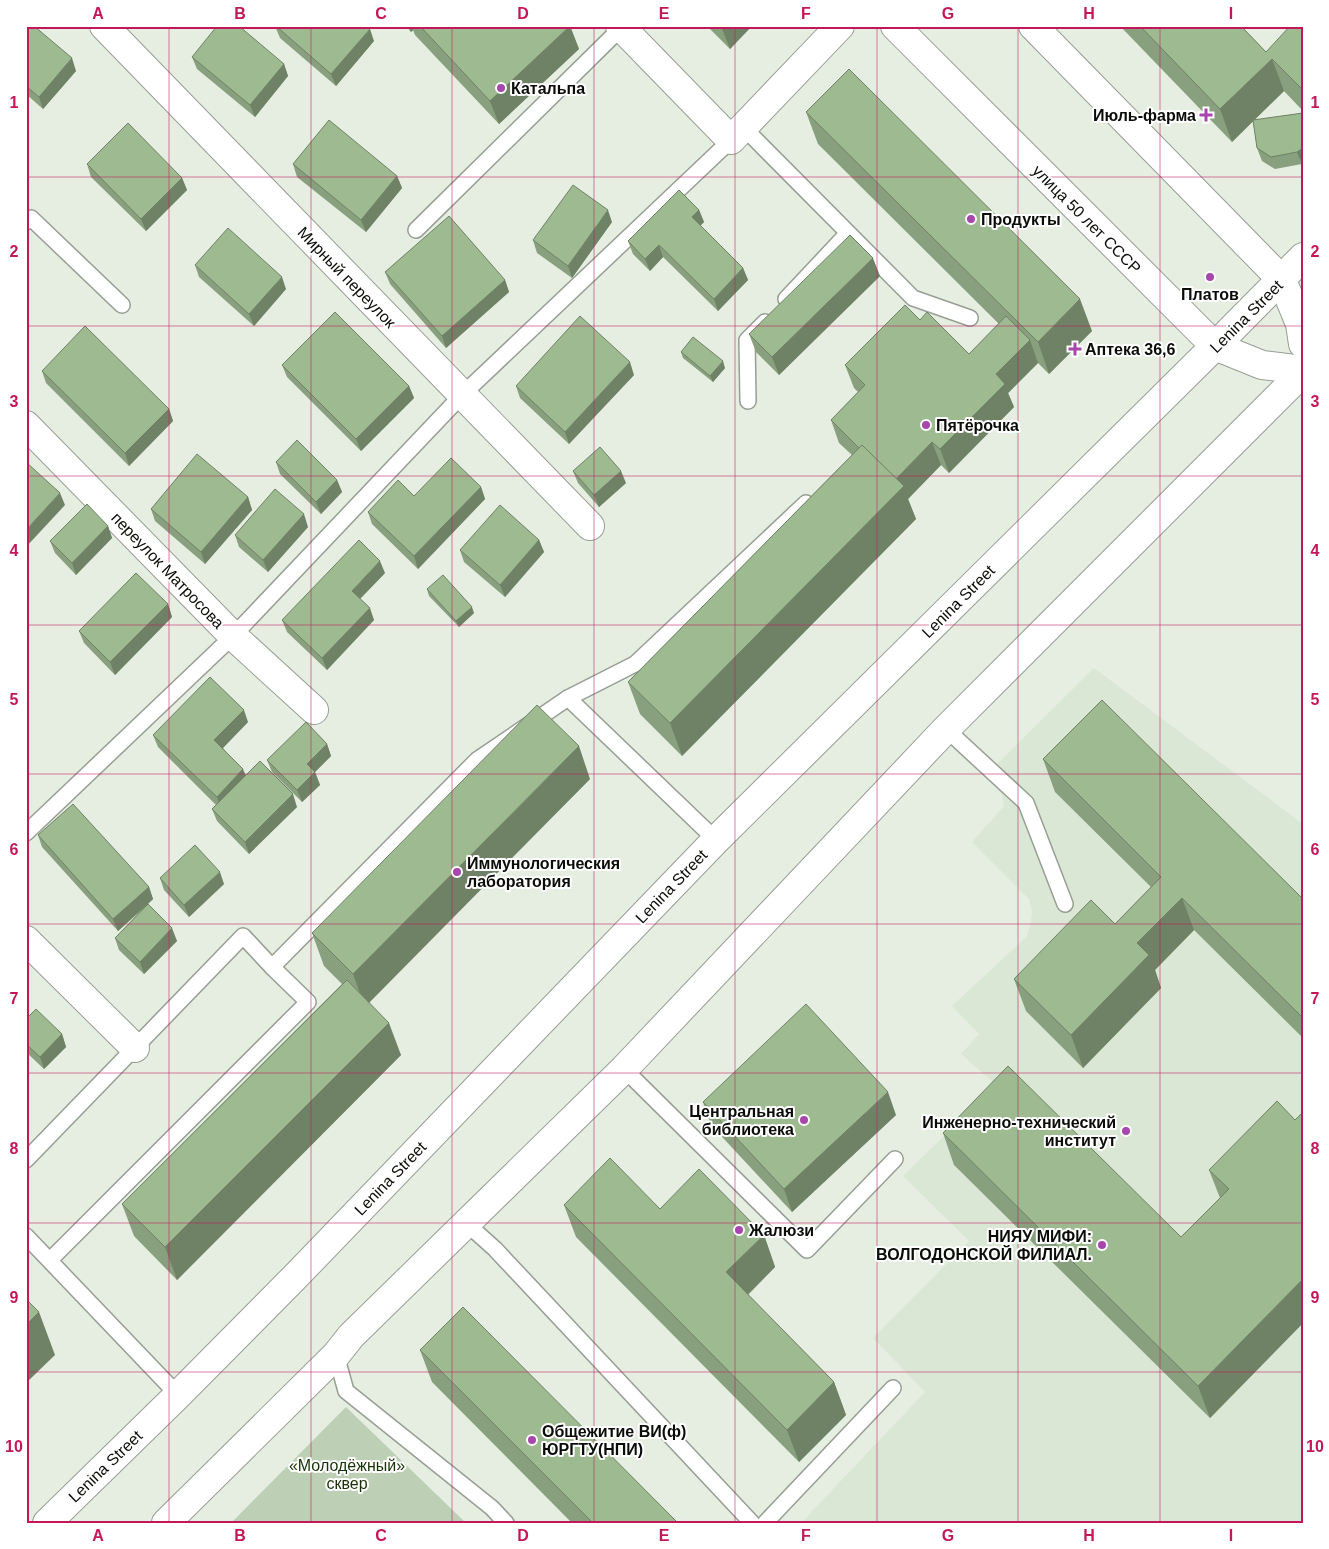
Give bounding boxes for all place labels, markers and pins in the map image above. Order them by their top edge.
place label: Катальпа [511,80,585,97]
marker: Катальпа [495,82,507,94]
place label: Июль-фарма [1093,107,1196,124]
marker: Июль-фарма [1200,109,1212,121]
place label: Продукты [981,211,1061,228]
marker: Продукты [965,213,977,225]
marker: Платов [1204,271,1216,283]
place label: Платов [1181,286,1239,303]
place label: Аптека 36,6 [1085,341,1176,358]
marker: Аптека 36,6 [1069,343,1081,355]
place label: Пятёрочка [936,417,1019,434]
marker: Пятёрочка [920,419,932,431]
place label: Иммунологическия лаборатория [467,855,620,890]
marker: Иммунологическия лаборатория [451,866,463,878]
place label: Центральная библиотека [689,1103,794,1138]
marker: Центральная библиотека [798,1114,810,1126]
place label: Инженерно-технический институт [922,1114,1116,1149]
marker: Инженерно-технический институт [1120,1125,1132,1137]
place label: Жалюзи [748,1222,814,1239]
marker: Жалюзи [733,1224,745,1236]
place label: НИЯУ МИФИ: ВОЛГОДОНСКОЙ ФИЛИАЛ. [876,1228,1092,1263]
marker: НИЯУ МИФИ: ВОЛГОДОНСКОЙ ФИЛИАЛ. [1096,1239,1108,1251]
place label: Общежитие ВИ(ф) ЮРГТУ(НПИ) [542,1423,686,1458]
marker: Общежитие ВИ(ф) ЮРГТУ(НПИ) [526,1434,538,1446]

